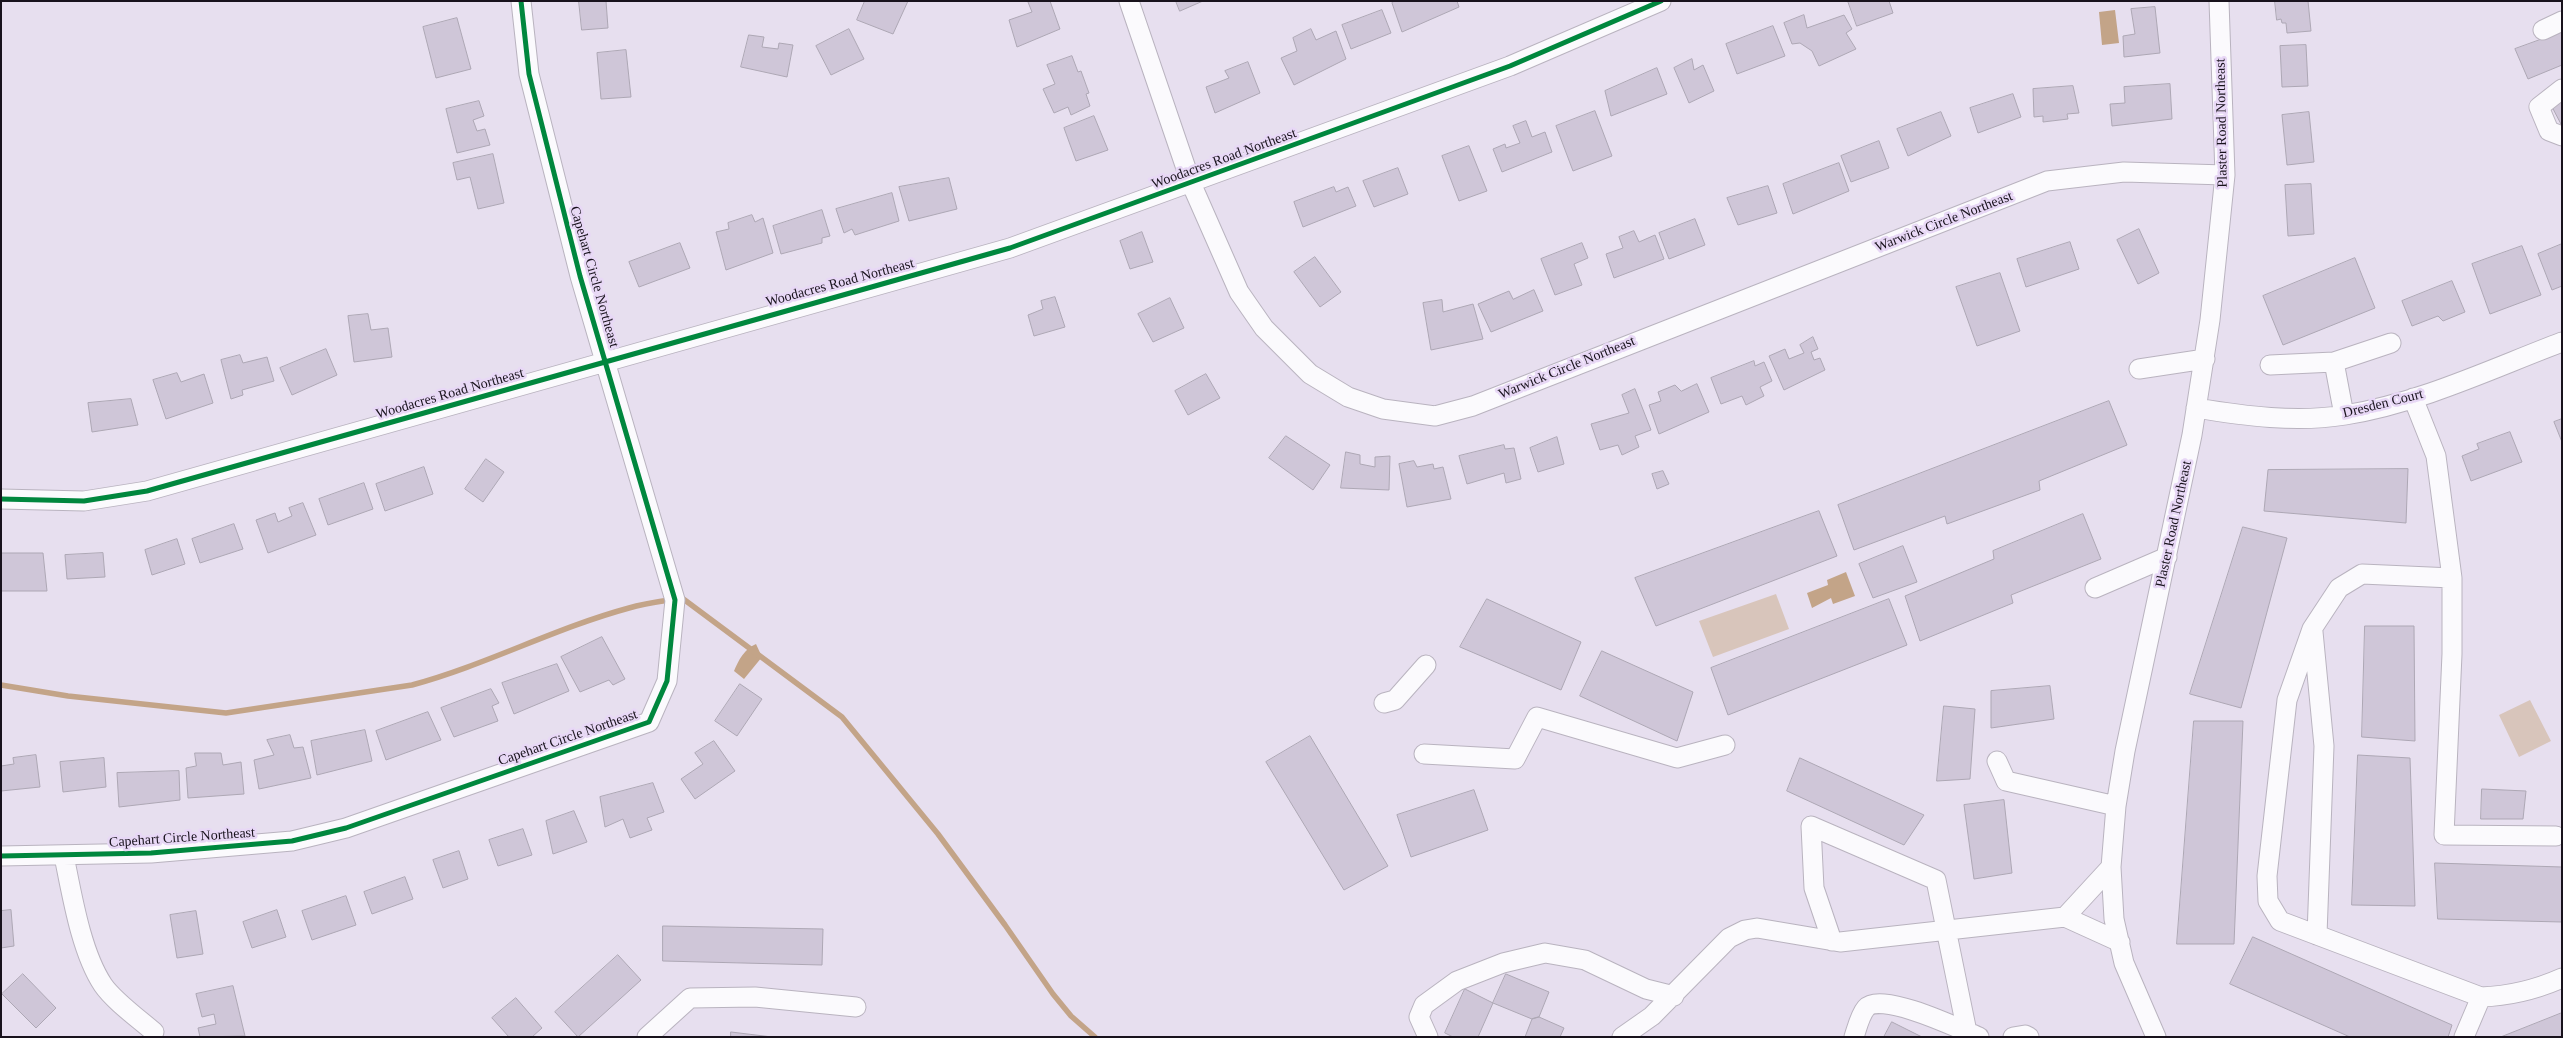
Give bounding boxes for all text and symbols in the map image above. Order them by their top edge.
street label: Plaster Road Northeast [2212,58,2232,188]
street label: Woodacres Road Northeast [1149,125,1299,193]
street label: Warwick Circle Northeast [1873,188,2015,256]
street label: Capehart Circle Northeast [566,204,622,350]
street label: Woodacres Road Northeast [764,255,916,311]
street label: Warwick Circle Northeast [1496,333,1638,403]
street label: Woodacres Road Northeast [374,365,526,423]
street label: Dresden Court [2341,386,2425,422]
street label: Plaster Road Northeast [2152,459,2196,589]
street label: Capehart Circle Northeast [496,706,640,770]
street label: Capehart Circle Northeast [109,825,255,851]

